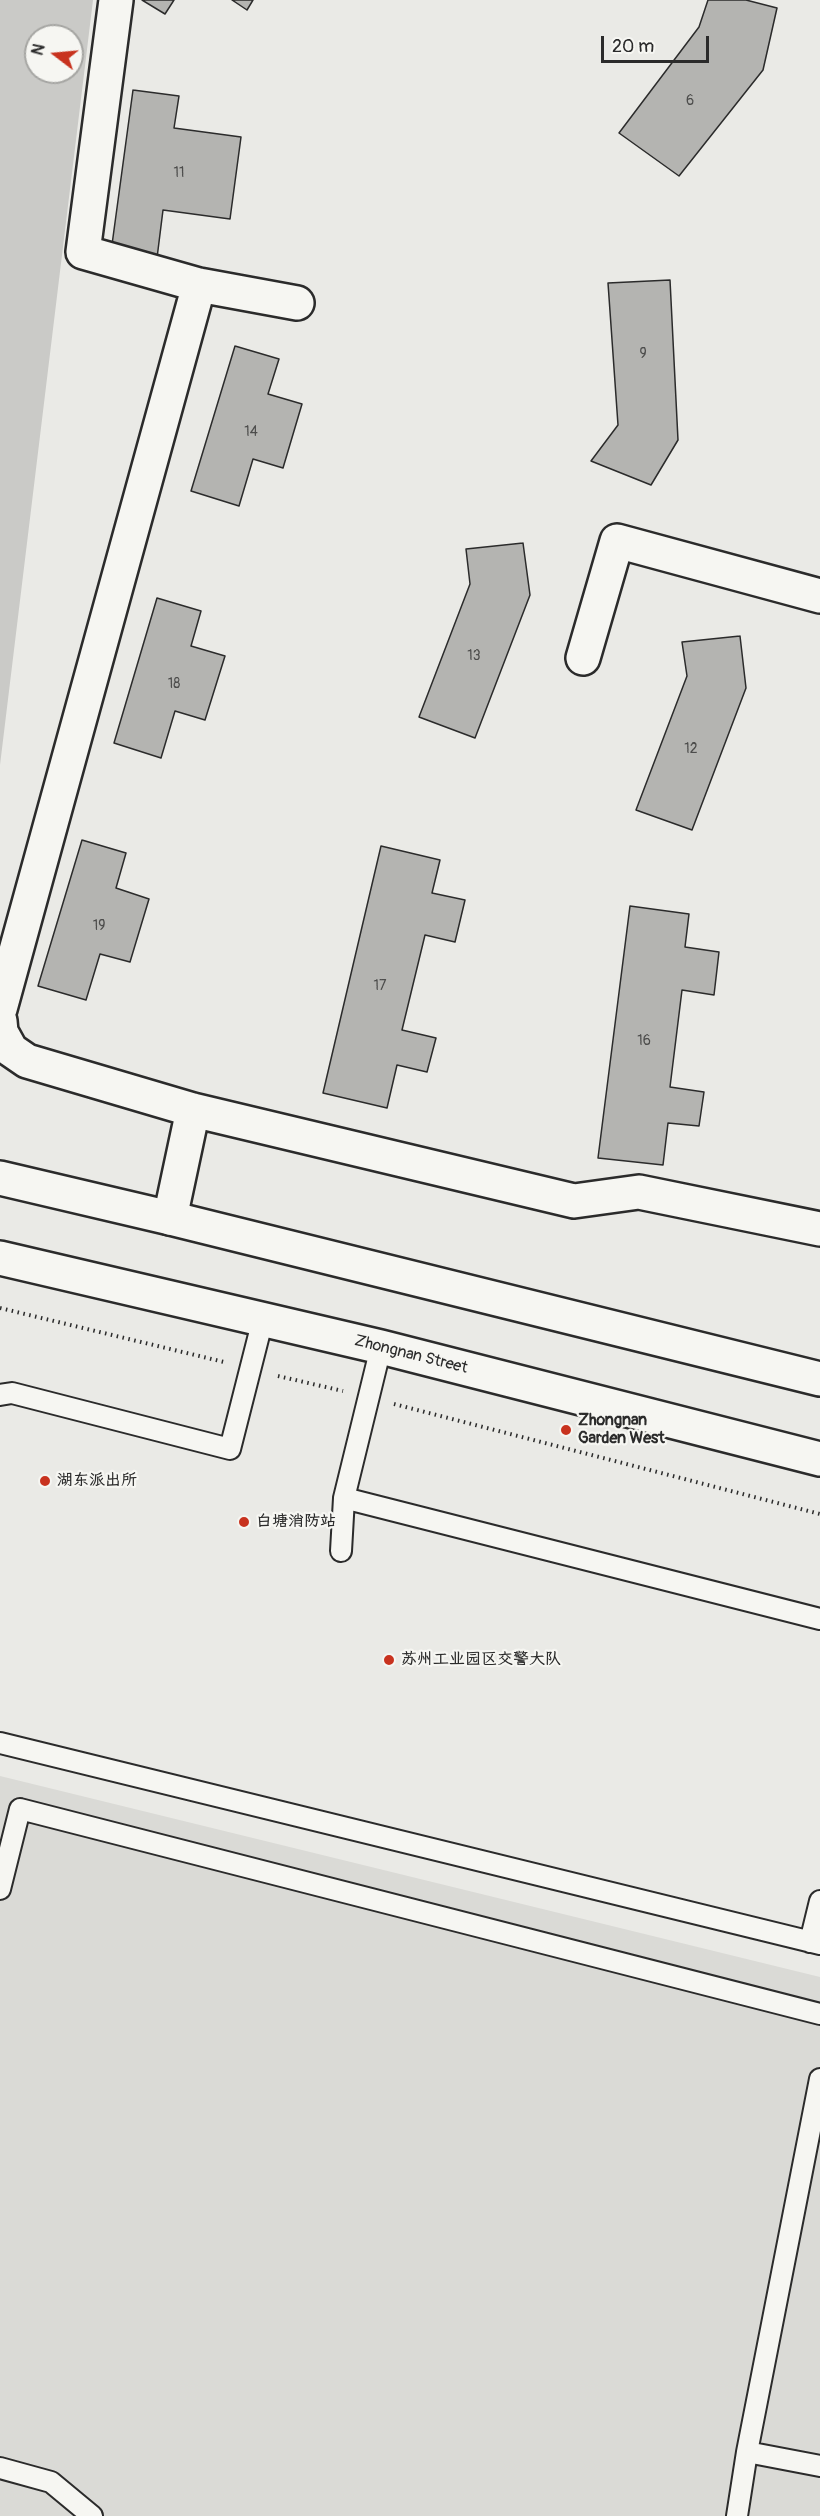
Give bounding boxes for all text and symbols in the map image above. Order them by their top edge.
north arrow [24,24,84,84]
scale bar [604,24,712,62]
text: 20 m [612,35,654,58]
text: N [28,42,50,58]
house number: 6 [686,93,694,109]
house number: 11 [174,165,184,181]
house number: 9 [639,346,647,362]
house number: 14 [244,424,258,440]
house number: 13 [467,648,481,664]
house number: 18 [168,676,180,692]
house number: 12 [684,741,698,757]
house number: 19 [93,918,105,934]
house number: 17 [374,978,386,994]
house number: 16 [637,1033,651,1049]
street label: Zhongnan Street [352,1332,470,1378]
place label: Zhongnan Garden West [578,1411,665,1449]
marker: Zhongnan Garden West [559,1423,573,1437]
place label: 湖东派出所 [57,1471,137,1491]
marker: 湖东派出所 [38,1474,52,1488]
place label: 白塘消防站 [256,1512,336,1532]
marker: 白塘消防站 [237,1515,251,1529]
place label: 苏州工业园区交警大队 [401,1650,561,1670]
marker: 苏州工业园区交警大队 [382,1653,396,1667]

